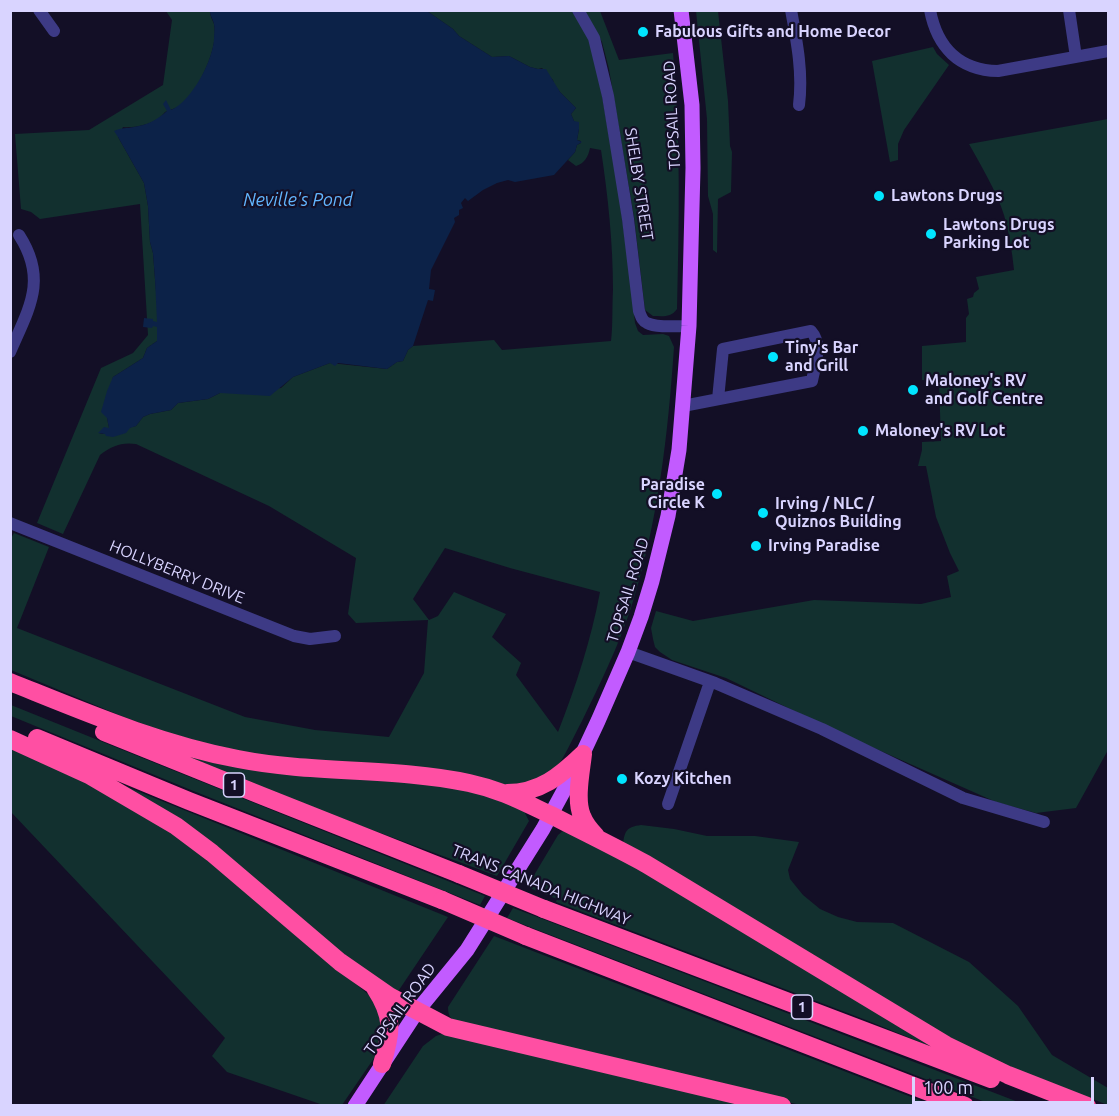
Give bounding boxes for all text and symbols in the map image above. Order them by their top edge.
place label: Fabulous Gifts and Home Decor [655,22,891,42]
marker: Fabulous Gifts and Home Decor [636,25,650,39]
street label: TOPSAIL ROAD [660,60,684,170]
street label: SHELBY STREET [621,126,657,242]
place label: Lawtons Drugs [891,186,1003,206]
water label: Neville's Pond [243,189,353,211]
marker: Lawtons Drugs [872,189,886,203]
place label: Lawtons Drugs Parking Lot [943,215,1055,253]
marker: Lawtons Drugs Parking Lot [924,227,938,241]
place label: Tiny's Bar and Grill [785,338,858,376]
marker: Tiny's Bar and Grill [766,350,780,364]
place label: Maloney's RV and Golf Centre [925,371,1044,409]
marker: Maloney's RV and Golf Centre [906,383,920,397]
place label: Maloney's RV Lot [875,421,1005,441]
marker: Maloney's RV Lot [856,424,870,438]
place label: Paradise Circle K [641,475,705,513]
marker: Paradise Circle K [710,487,724,501]
place label: Irving / NLC / Quiznos Building [775,494,902,532]
marker: Irving / NLC / Quiznos Building [756,506,770,520]
street label: TOPSAIL ROAD [603,535,653,645]
street label: HOLLYBERRY DRIVE [107,536,247,608]
place label: Irving Paradise [768,536,880,556]
marker: Irving Paradise [749,539,763,553]
place label: Kozy Kitchen [634,769,732,789]
marker: Kozy Kitchen [615,772,629,786]
road number: 1 [224,773,244,797]
street label: TRANS CANADA HIGHWAY [449,840,633,930]
street label: TOPSAIL ROAD [360,959,440,1059]
road number: 1 [792,995,812,1019]
scale bar [915,1065,1096,1103]
text: 100 m [923,1077,973,1097]

